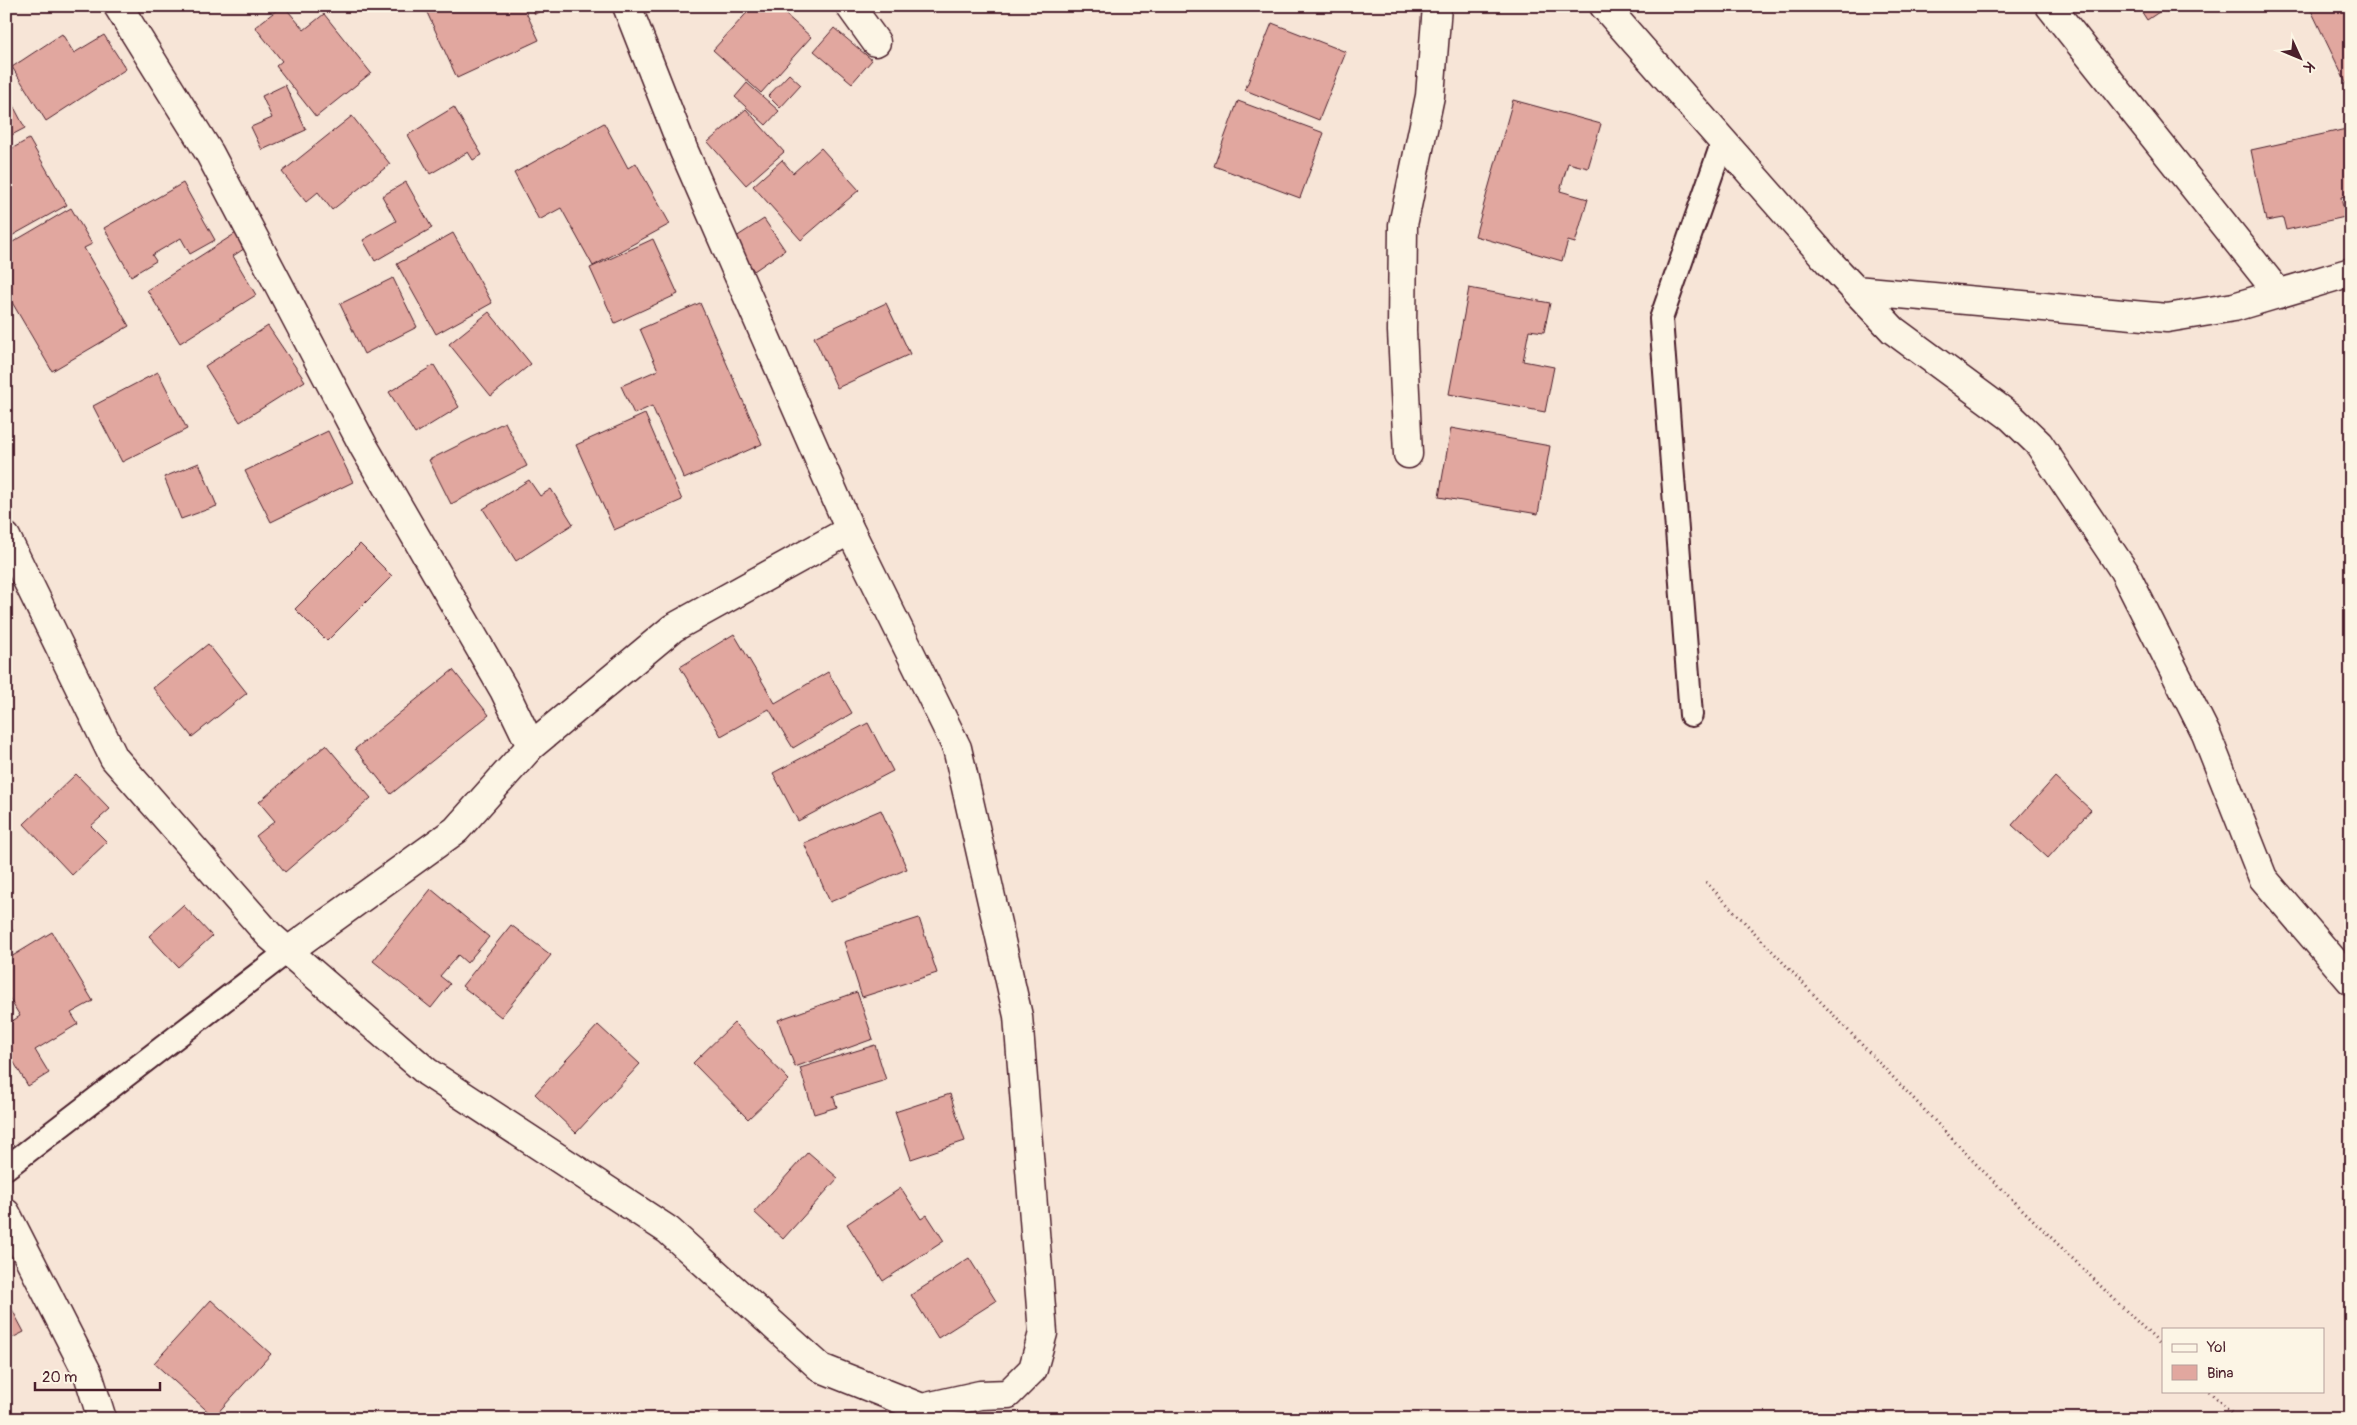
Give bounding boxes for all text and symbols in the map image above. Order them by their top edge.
north arrow [2274,32,2324,82]
text: K [2300,58,2318,76]
legend [2162,1328,2324,1392]
text: Yol [2206,1338,2226,1357]
scale bar [35,1360,160,1392]
text: Bina [2207,1364,2234,1383]
text: 20 m [42,1368,77,1387]

